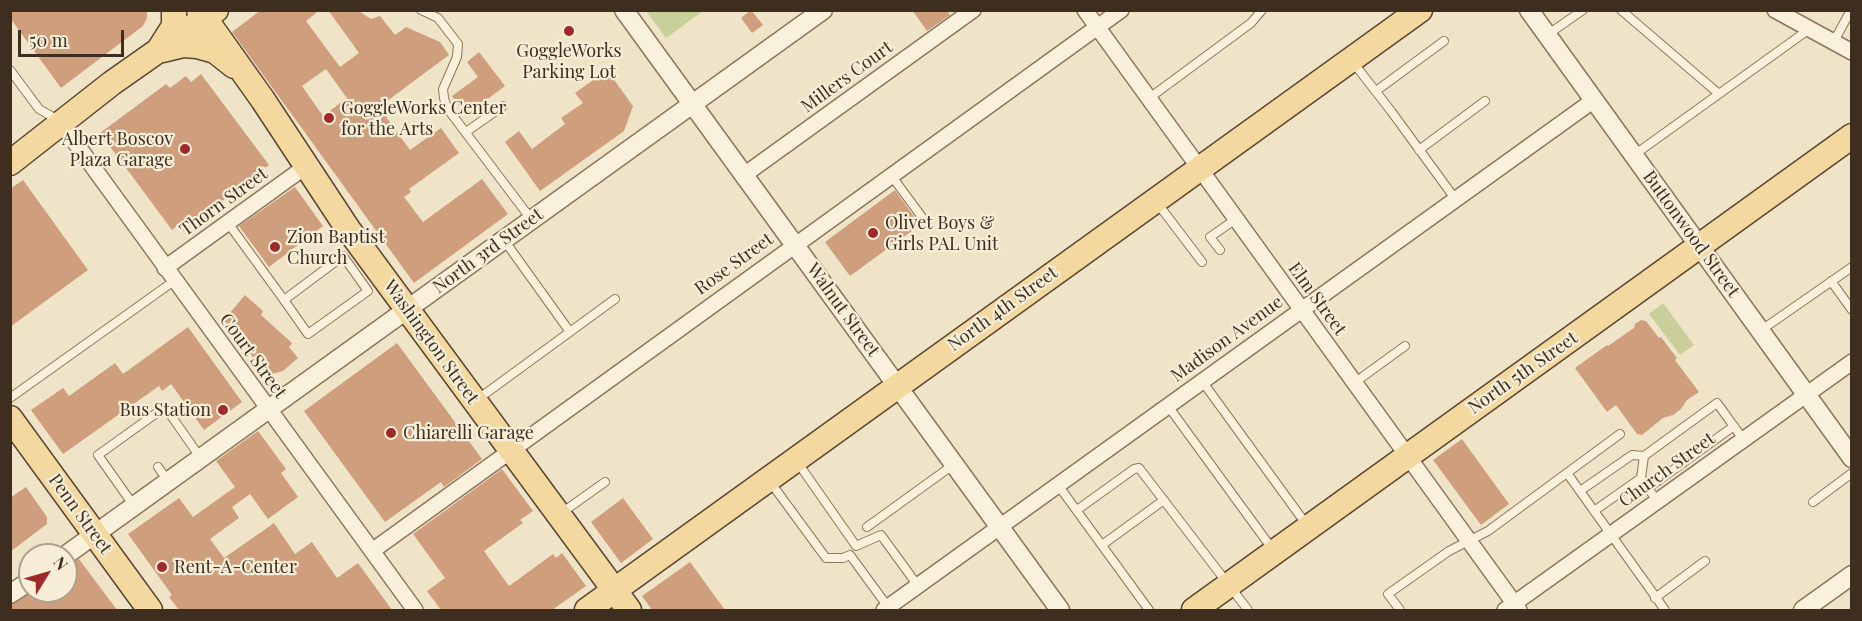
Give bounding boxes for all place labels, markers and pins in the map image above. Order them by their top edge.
marker: GoggleWorks Parking Lot [562,24,576,38]
place label: GoggleWorks Parking Lot [516,40,622,82]
place label: GoggleWorks Center for the Arts [341,97,507,140]
marker: GoggleWorks Center for the Arts [322,111,336,125]
place label: Albert Boscov Plaza Garage [62,128,173,170]
marker: Albert Boscov Plaza Garage [178,142,192,156]
place label: Olivet Boys & Girls PAL Unit [885,212,998,254]
place label: Zion Baptist Church [287,226,385,268]
marker: Olivet Boys & Girls PAL Unit [866,226,880,240]
marker: Zion Baptist Church [268,240,282,254]
place label: Bus Station [119,399,211,421]
marker: Bus Station [216,403,230,417]
place label: Chiarelli Garage [403,422,534,444]
marker: Chiarelli Garage [384,426,398,440]
place label: Rent-A-Center [174,556,297,578]
marker: Rent-A-Center [155,560,169,574]

